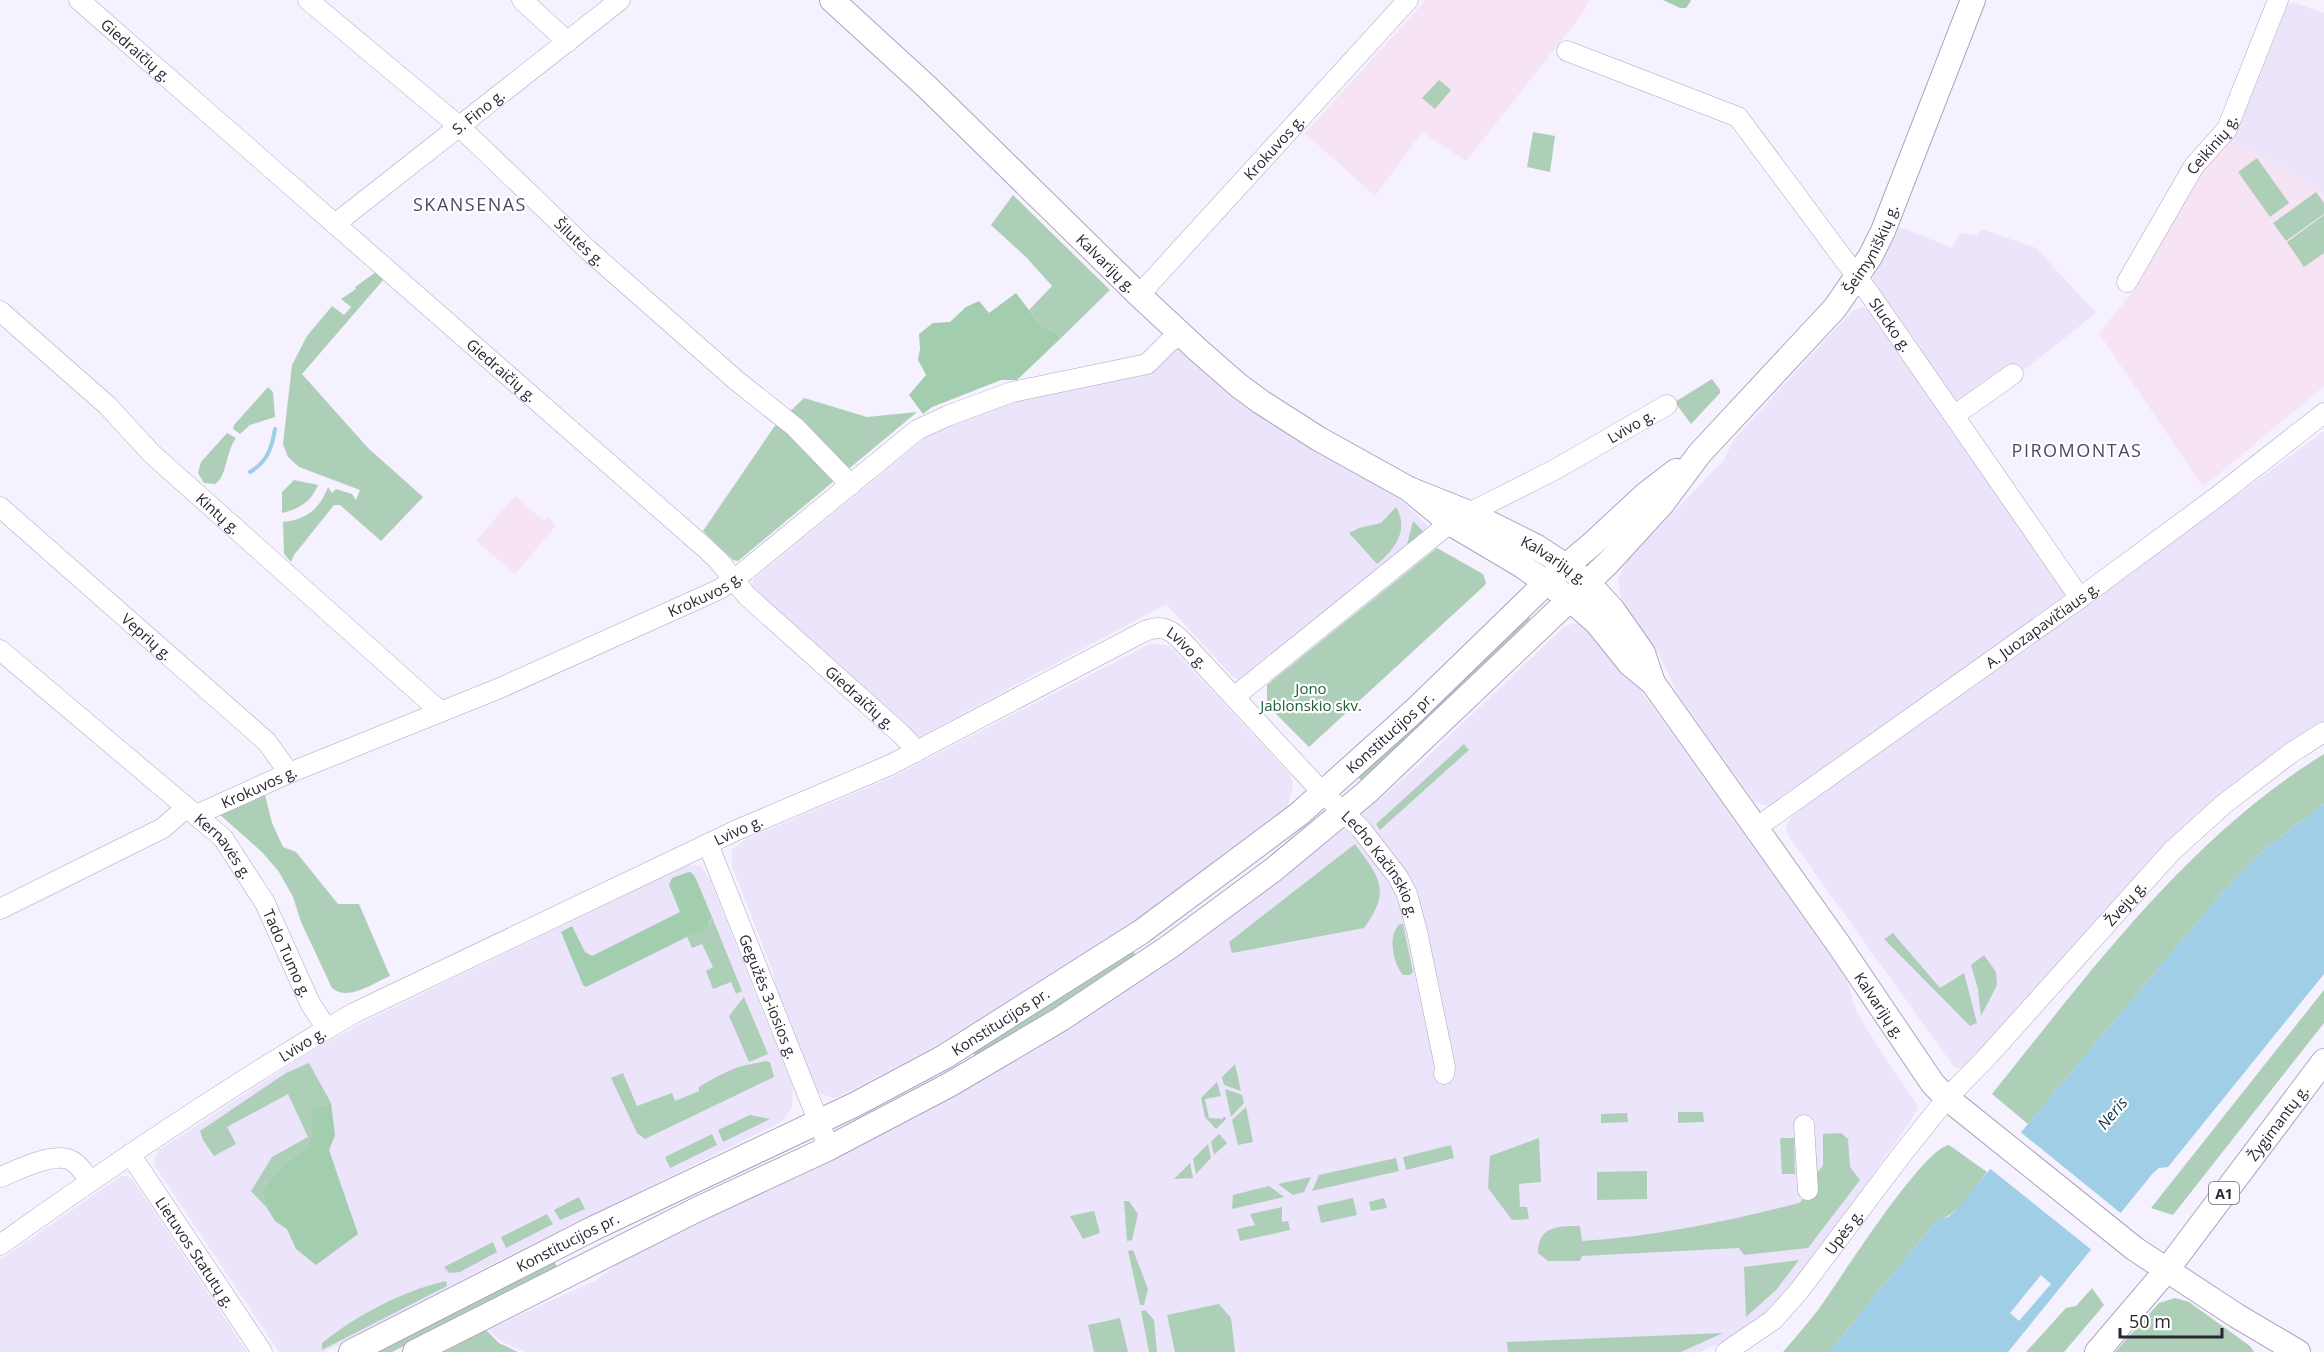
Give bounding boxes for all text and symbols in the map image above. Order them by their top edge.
street label: Giedraičių g. [97,14,175,86]
street label: S. Fino g. [448,85,509,139]
street label: Krokuvos g. [1239,110,1308,184]
street label: Ceikinių g. [2181,112,2242,178]
district label: SKANSENAS [413,192,527,216]
street label: Šeimyniškių g. [1838,201,1902,297]
street label: Šilutės g. [550,213,609,270]
street label: Kalvarijų g. [1072,229,1140,297]
street label: Slucko g. [1865,294,1916,355]
street label: Giedraičių g. [463,334,541,406]
street label: Lvivo g. [1604,404,1658,447]
district label: PIROMONTAS [2012,438,2142,462]
street label: Kintų g. [192,488,245,538]
street label: Kalvarijų g. [1518,531,1592,589]
street label: Krokuvos g. [665,566,746,621]
street label: A. Juozapavičiaus g. [1981,577,2103,672]
street label: Veprių g. [117,609,177,664]
street label: Lvivo g. [1163,622,1213,673]
street label: Giedraičių g. [821,661,899,734]
park label: Jono Jablonskio skv. [1258,678,1362,715]
street label: Konstitucijos pr. [1341,687,1438,778]
street label: Krokuvos g. [218,761,300,812]
street label: Lecho Kačinskio g. [1337,806,1423,920]
street label: Kernavės g. [191,809,257,883]
street label: Lvivo g. [710,810,766,850]
street label: Žvejų g. [2100,877,2150,930]
street label: Tado Tumo g. [259,906,316,1001]
street label: Gegužės 3-iosios g. [735,931,802,1062]
street label: Kalvarijų g. [1850,968,1909,1042]
street label: Konstitucijos pr. [947,983,1053,1060]
street label: Lvivo g. [275,1022,329,1066]
street label: Žygimantų g. [2243,1081,2313,1165]
water label: Neris [2092,1092,2132,1134]
road number: A1 [2209,1182,2239,1204]
street label: Lietuvos Statutų g. [151,1193,240,1312]
street label: Upės g. [1820,1205,1867,1258]
street label: Konstitucijos pr. [513,1208,622,1276]
scale bar [2120,1301,2222,1339]
text: 50 m [2129,1309,2171,1333]

